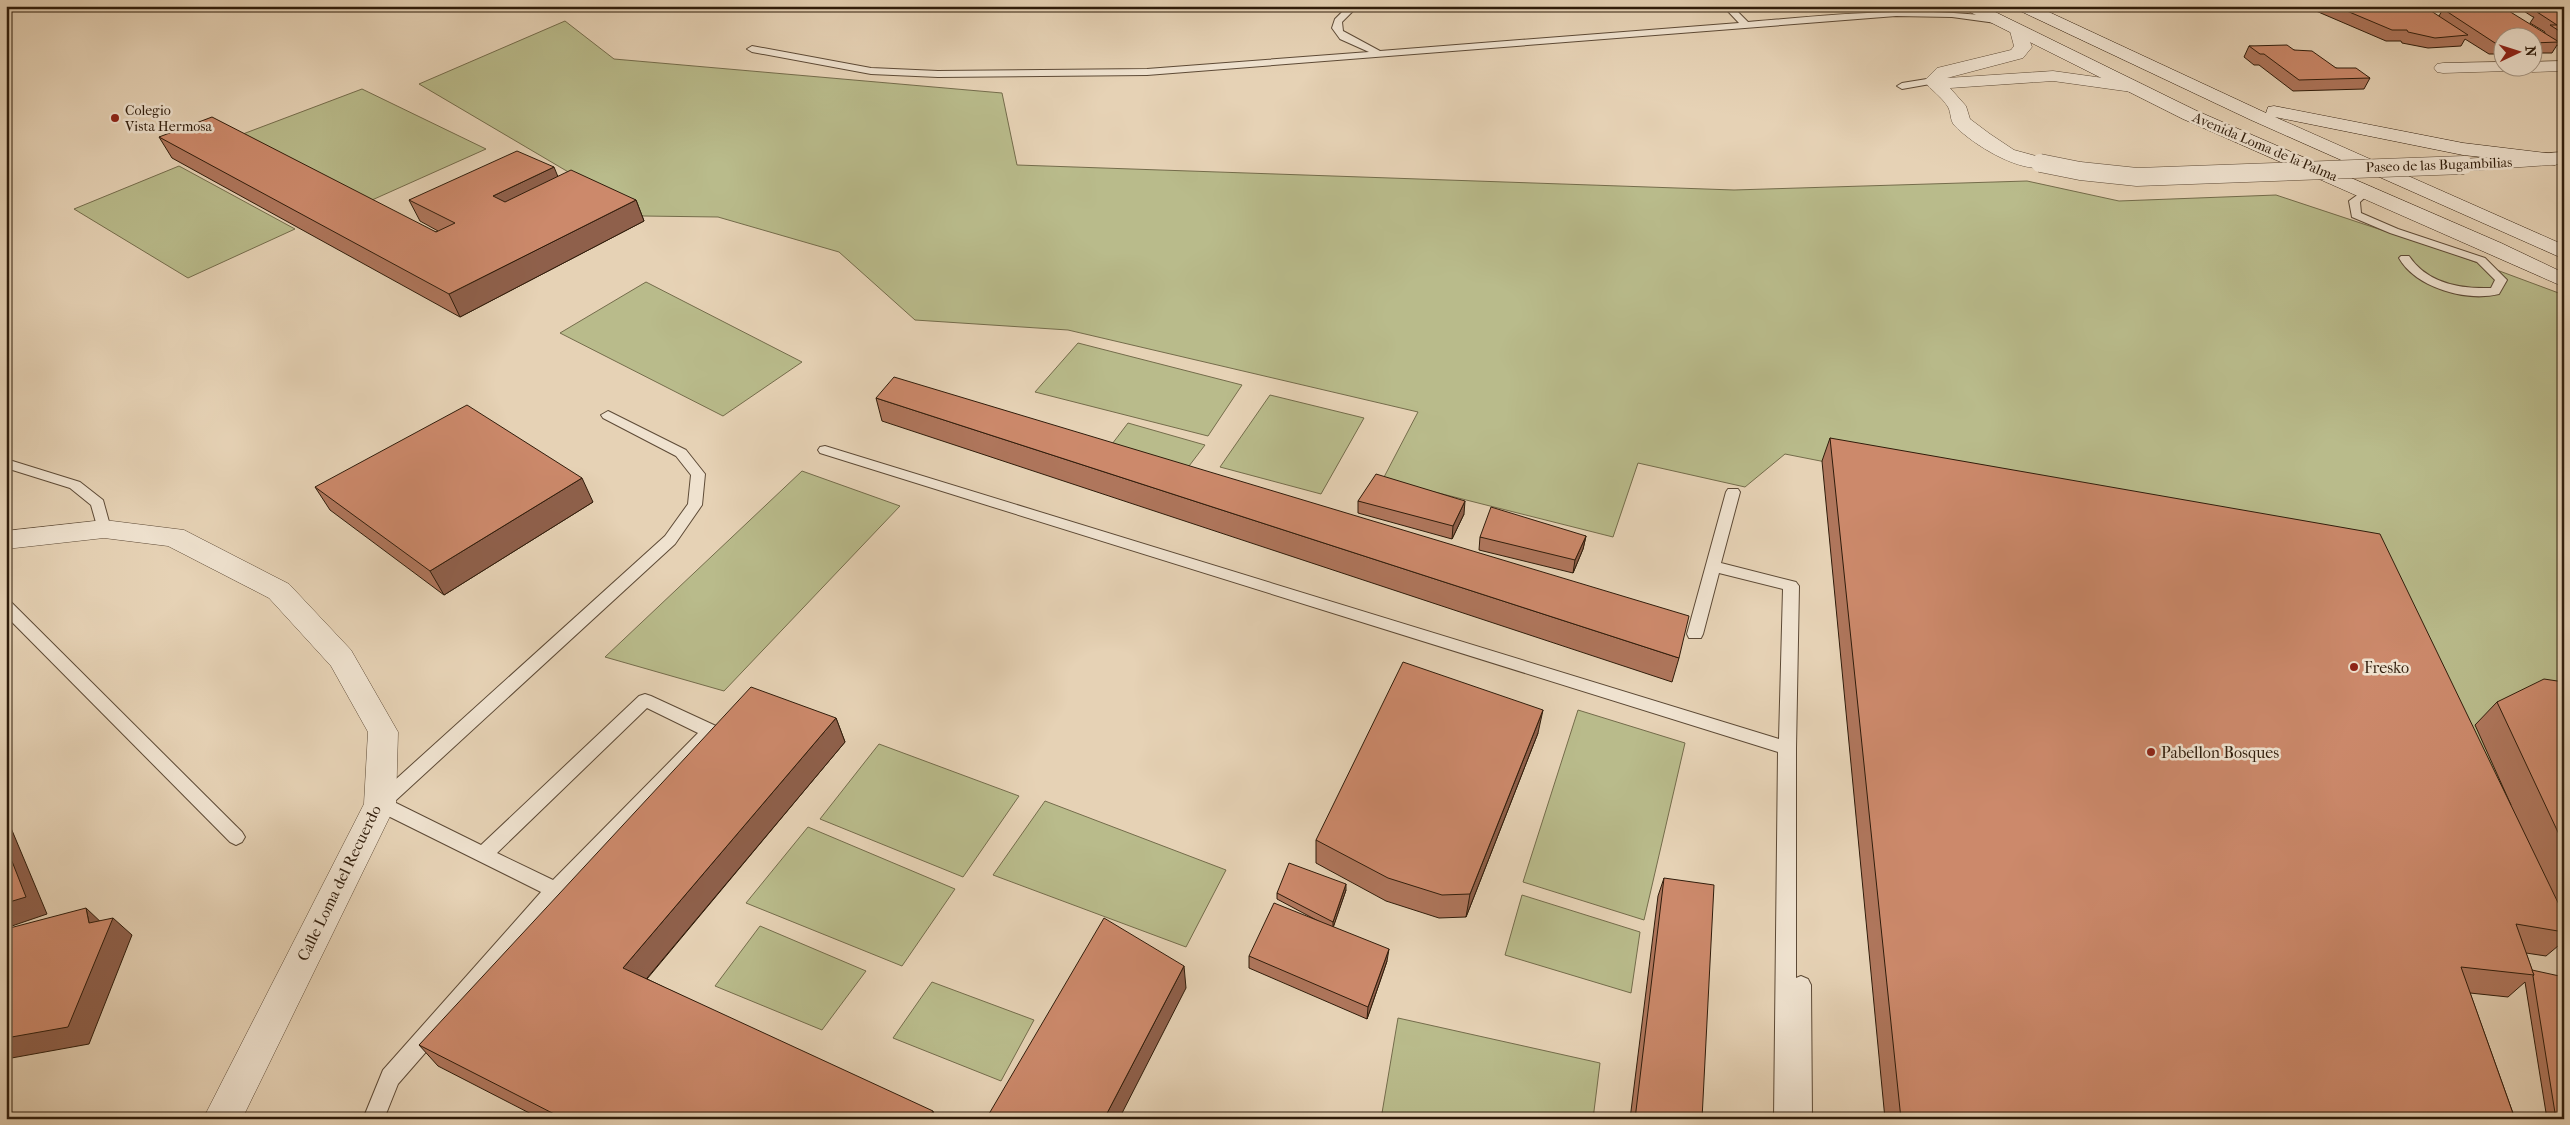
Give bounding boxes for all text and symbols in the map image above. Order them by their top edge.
north arrow [2492,28,2542,78]
text: N [2522,45,2539,57]
place label: Colegio Vista Hermosa [124,102,212,135]
street label: Avenida Loma de la Palma [2189,108,2341,186]
marker: Colegio Vista Hermosa [109,112,121,124]
street label: Paseo de las Bugambilias [2365,154,2513,176]
place label: Fresko [2364,658,2409,677]
marker: Fresko [2348,661,2360,673]
place label: Pabellon Bosques [2161,743,2279,762]
marker: Pabellon Bosques [2145,746,2157,758]
street label: Calle Loma del Recuerdo [293,802,385,964]

